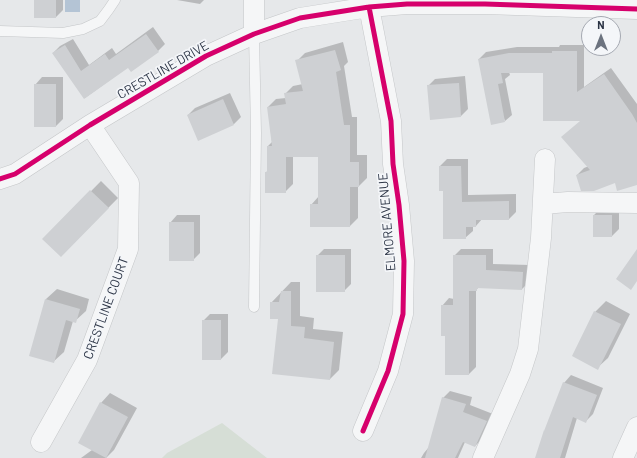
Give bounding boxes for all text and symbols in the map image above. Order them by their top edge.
north arrow [581,16,621,56]
text: N [597,18,605,31]
street label: CRESTLINE DRIVE [115,38,211,102]
street label: ELMORE AVENUE [375,172,399,272]
street label: CRESTLINE COURT [80,255,132,361]

